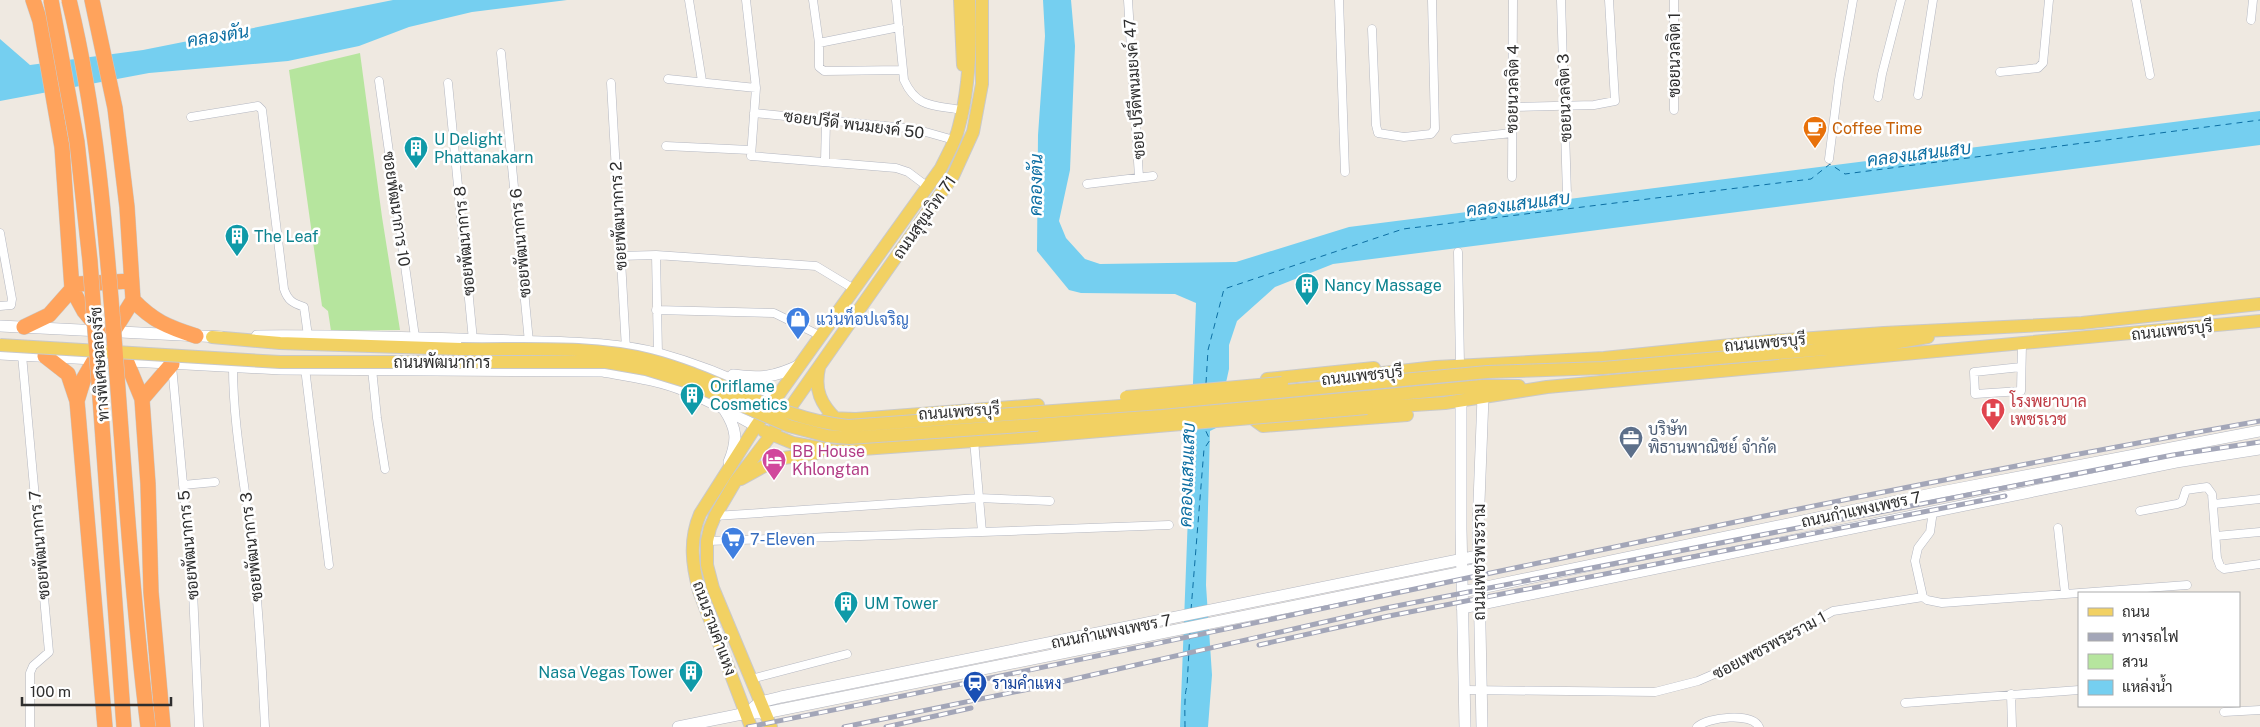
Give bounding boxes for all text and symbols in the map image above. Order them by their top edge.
street label: ซอยนวลจิต 1 [1665,12,1684,98]
street label: ซอย ปรีดีพนมยงค์ 47 [1117,18,1149,160]
water label: คลองตัน [185,20,251,51]
street label: ซอยนวลจิต 4 [1502,45,1523,133]
street label: ซอยนวลจิต 3 [1553,53,1576,143]
street label: ซอยปรีดี พนมยงค์ 50 [783,103,926,143]
cafe icon: Coffee Time [1802,115,1828,149]
place label: Coffee Time [1832,119,1922,138]
place label: U Delight Phattanakarn [434,130,534,167]
building icon: U Delight Phattanakarn [403,135,429,169]
water label: คลองแสนแสบ [1866,137,1973,170]
street label: ซอยพัฒนาการ 10 [379,150,415,268]
water label: คลองตัน [1024,153,1047,216]
street label: ซอยพัฒนาการ 2 [605,161,631,271]
street label: ถนนสุขุมวิท 71 [889,172,962,264]
street label: ซอยพัฒนาการ 8 [449,185,479,297]
street label: ซอยพัฒนาการ 6 [505,187,535,299]
water label: คลองแสนแสบ [1465,187,1572,220]
building icon: The Leaf [224,223,250,257]
place label: The Leaf [254,227,318,246]
building icon: Nancy Massage [1294,272,1320,306]
place label: Nancy Massage [1324,276,1442,295]
street label: ทางพิเศษฉลองรัช [85,306,113,422]
shop icon: แว่นท็อปเจริญ [785,306,811,340]
place label: แว่นท็อปเจริญ [816,306,909,329]
street label: ถนนเพชรบุรี [2130,315,2214,346]
street label: ถนนเพชรบุรี [1723,327,1807,358]
street label: ถนนพัฒนาการ [393,352,491,372]
street label: ถนนเพชรบุรี [1320,360,1404,391]
place label: Oriflame Cosmetics [710,377,788,414]
building icon: Oriflame Cosmetics [679,382,705,416]
place label: โรงพยาบาล เพชรเวช [2009,390,2087,429]
street label: ถนนเพชรบุรี [917,397,1001,426]
hospital icon: โรงพยาบาล เพชรเวช [1980,397,2006,431]
place label: บริษัท พิธานพาณิชย์ จำกัด [1648,419,1777,457]
water label: คลองแสนแสบ [1174,422,1199,528]
office icon: บริษัท พิธานพาณิชย์ จำกัด [1618,425,1644,459]
place label: BB House Khlongtan [792,442,869,479]
hotel icon: BB House Khlongtan [761,447,787,481]
street label: ถนนกำแพงเพชร 7 [1799,488,1923,531]
street label: ซอยพัฒนาการ 5 [173,489,203,601]
street label: ซอยพัฒนาการ 7 [24,490,54,600]
street label: ซอยพัฒนาการ 3 [235,491,267,603]
street label: ถนนเพชรพระราม [1470,504,1489,620]
supermarket icon: 7-Eleven [720,526,746,560]
place label: 7-Eleven [750,530,815,549]
street label: ถนนรามคำแหง [689,578,740,678]
building icon: UM Tower [833,590,859,624]
legend [2078,592,2240,707]
place label: UM Tower [864,594,938,613]
text: ถนน [2122,603,2150,620]
street label: ซอยเพชรพระราม 1 [1709,608,1829,683]
street label: ถนนกำแพงเพชร 7 [1049,611,1173,652]
text: ทางรถไฟ [2122,627,2179,645]
text: สวน [2122,653,2148,670]
building icon: Nasa Vegas Tower [678,659,704,693]
place label: Nasa Vegas Tower [538,663,674,682]
station icon: รามคำแหง [962,670,988,704]
scale bar [22,674,171,706]
place label: รามคำแหง [992,674,1061,693]
text: แหล่งน้ำ [2122,674,2173,695]
text: 100 m [30,683,71,700]

